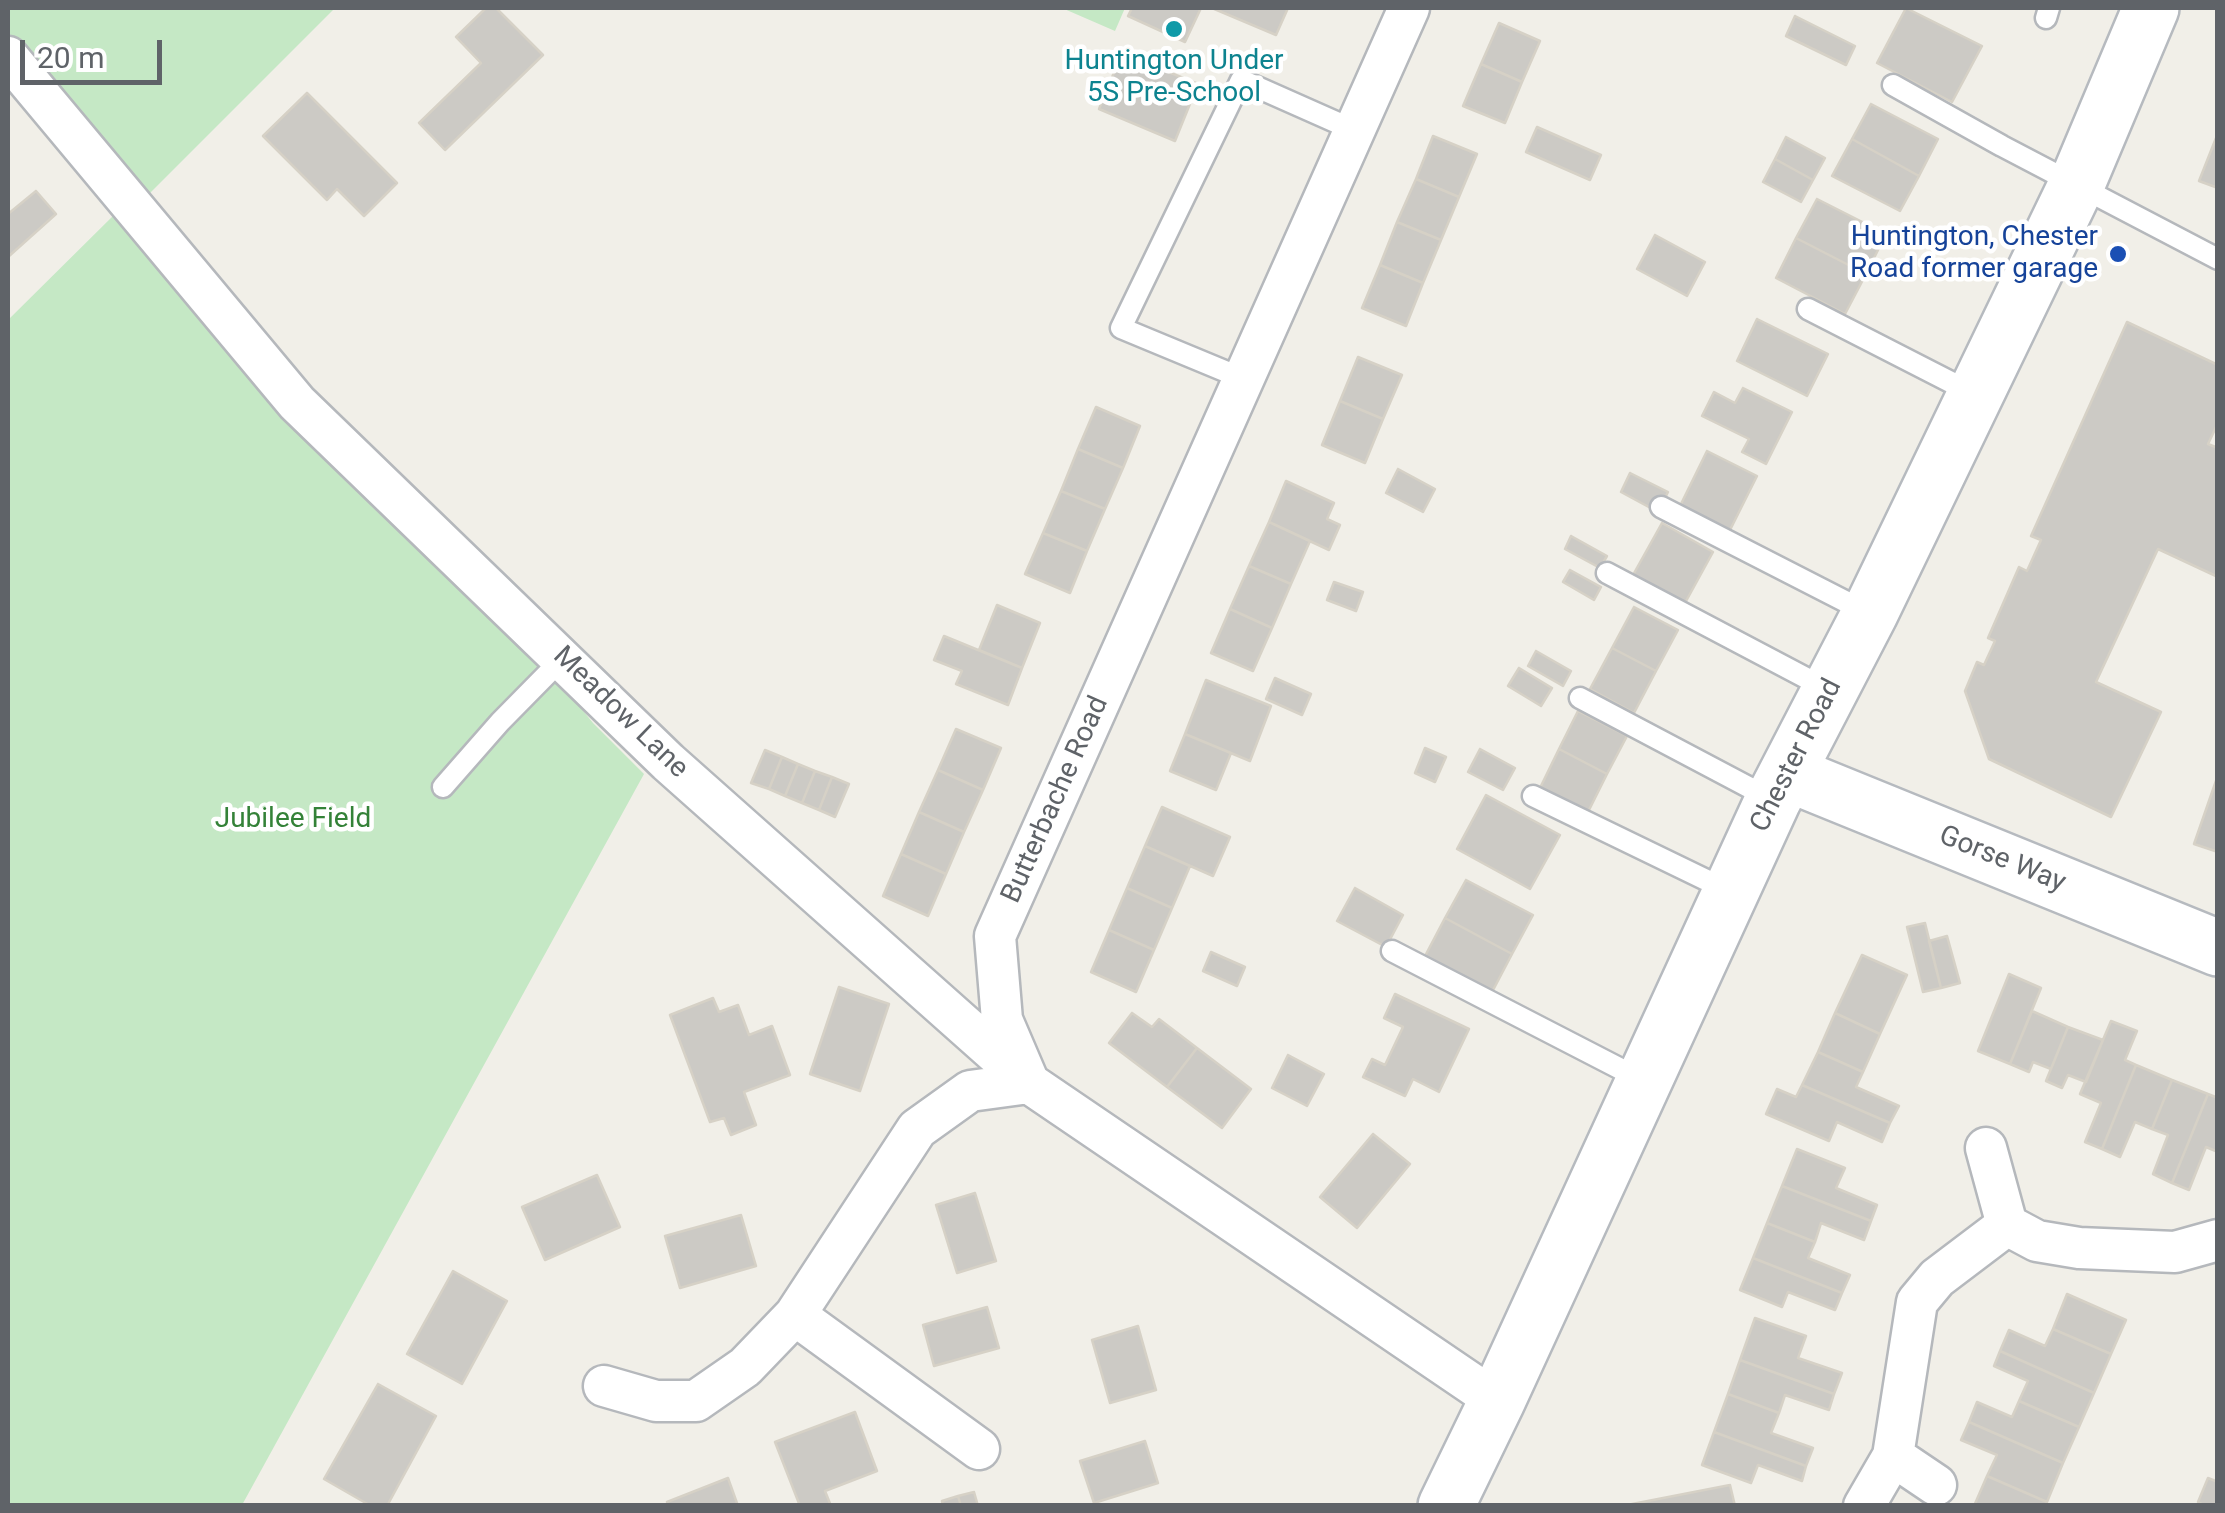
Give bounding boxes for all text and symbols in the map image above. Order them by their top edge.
marker: Huntington Under 5S Pre-School [1163,18,1185,40]
scale bar [25,20,168,82]
text: 20 m [37,40,104,75]
place label: Huntington Under 5S Pre-School [1064,45,1284,111]
place label: Huntington, Chester Road former garage [1850,221,2098,287]
marker: Huntington, Chester Road former garage [2107,243,2129,265]
street label: Meadow Lane [545,640,695,786]
street label: Chester Road [1744,674,1850,838]
street label: Butterbache Road [995,691,1117,909]
park label: Jubilee Field [215,803,371,837]
street label: Gorse Way [1934,819,2070,901]

